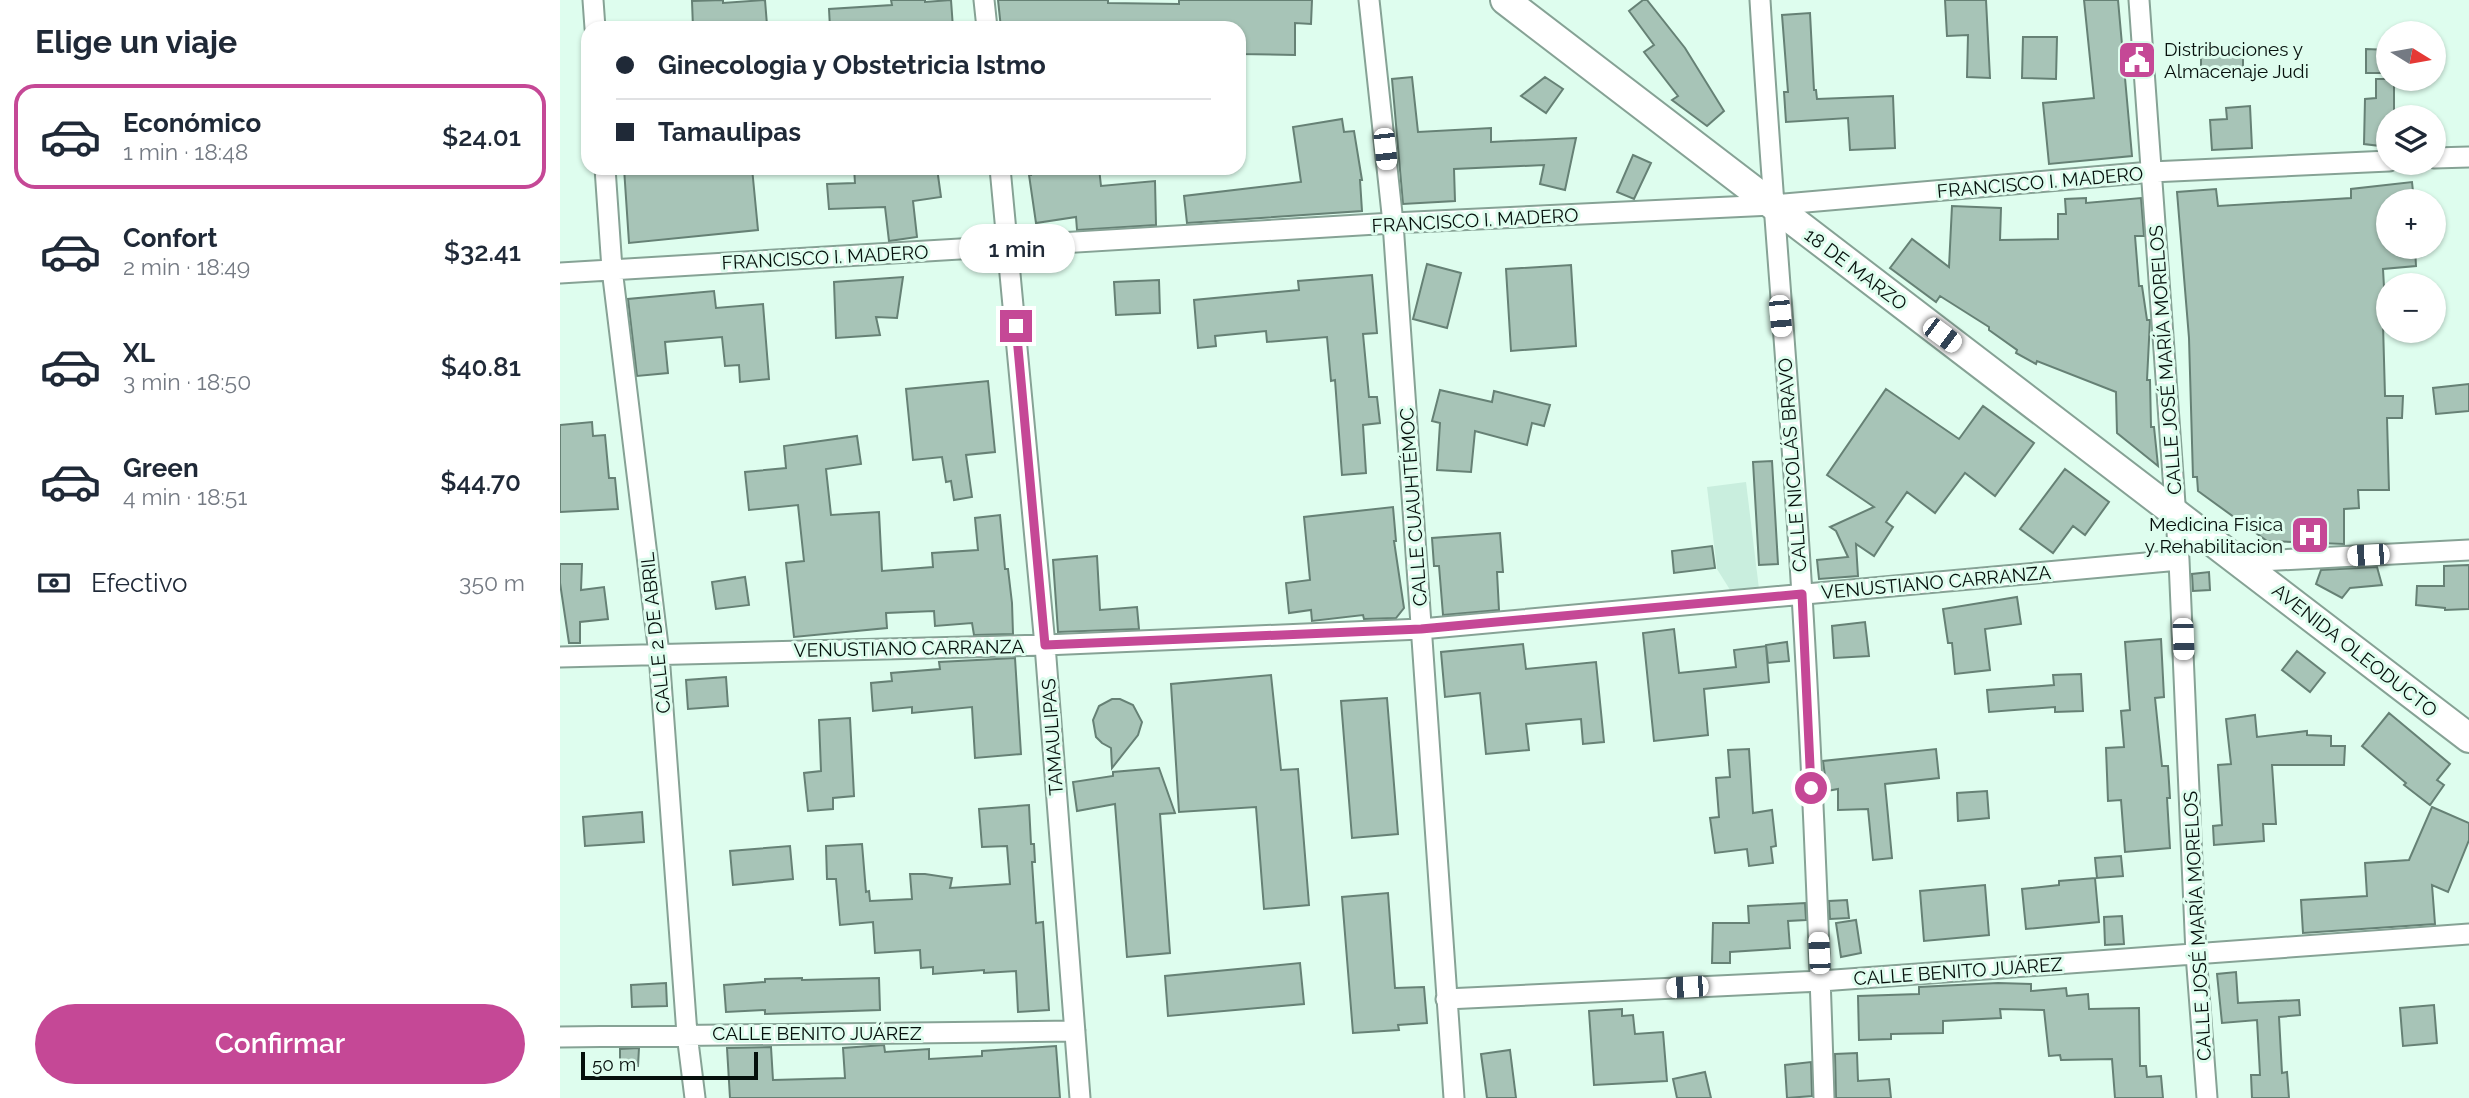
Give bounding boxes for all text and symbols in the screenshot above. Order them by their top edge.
north arrow [2376,21,2446,91]
map controls [2376,21,2446,343]
text: Elige un viaje [35,23,237,60]
place label: Distribuciones y Almacenaje Judi [2164,38,2309,82]
public building icon: Distribuciones y Almacenaje Judi [2116,39,2158,81]
text: Ginecologia y Obstetricia Istmo [658,50,1046,80]
icon: car [39,105,102,168]
button: layers [2376,105,2446,175]
text: Económico [123,108,261,138]
text: Tamaulipas [658,117,801,147]
text: $24.01 [442,122,521,152]
car [1373,127,1398,171]
text: 1 min · 18:48 [123,138,248,165]
street label: FRANCISCO I. MADERO [1936,162,2144,202]
button: + [2376,189,2446,259]
street label: FRANCISCO I. MADERO [1371,204,1579,236]
icon: car [39,220,102,283]
text: Confort [123,223,217,253]
street label: 18 DE MARZO [1801,223,1911,315]
callout: 1 min [958,224,1074,274]
street label: CALLE JOSÉ MARÍA MORELOS [2145,225,2185,495]
text: 1 min [988,235,1046,262]
text: $32.41 [444,237,521,267]
street label: FRANCISCO I. MADERO [721,241,929,273]
text: 2 min · 18:49 [123,253,250,280]
button: − [2376,273,2446,343]
car [1768,294,1793,338]
route end [1000,310,1032,342]
car [1919,314,1966,356]
icon: car [39,335,102,398]
text: XL [123,338,155,368]
text: $40.81 [441,352,521,382]
street label: CALLE NICOLÁS BRAVO [1774,357,1810,573]
text: 3 min · 18:50 [123,368,251,395]
street label: CALLE CUAUHTÉMOC [1395,407,1431,607]
icon: car [39,450,102,513]
text: Green [123,453,199,483]
text: $44.70 [440,467,521,497]
text: 4 min · 18:51 [123,483,247,510]
place label: Medicina Fisica y Rehabilitacion [2145,513,2283,557]
hospital icon: Medicina Fisica y Rehabilitacion [2289,514,2331,556]
car [2347,543,2390,567]
street label: CALLE 2 DE ABRIL [636,551,674,715]
street label: VENUSTIANO CARRANZA [1820,561,2052,603]
icon: cash [35,564,73,602]
text: Efectivo [91,568,188,598]
text: 350 m [459,569,525,596]
street label: AVENIDA OLEODUCTO [2268,579,2442,721]
car [2172,618,2195,660]
street label: VENUSTIANO CARRANZA [793,635,1025,661]
street label: TAMAULIPAS [1037,678,1067,796]
route start [1795,772,1827,804]
street label: CALLE JOSÉ MARÍA MORELOS [2179,791,2215,1061]
car [1808,931,1831,975]
street label: CALLE BENITO JUÁREZ [1853,953,2063,989]
car [1666,975,1709,999]
button: Confirmar [35,1004,525,1084]
street label: CALLE BENITO JUÁREZ [712,1022,922,1044]
scale bar [581,1049,758,1081]
text: 50 m [592,1053,636,1075]

